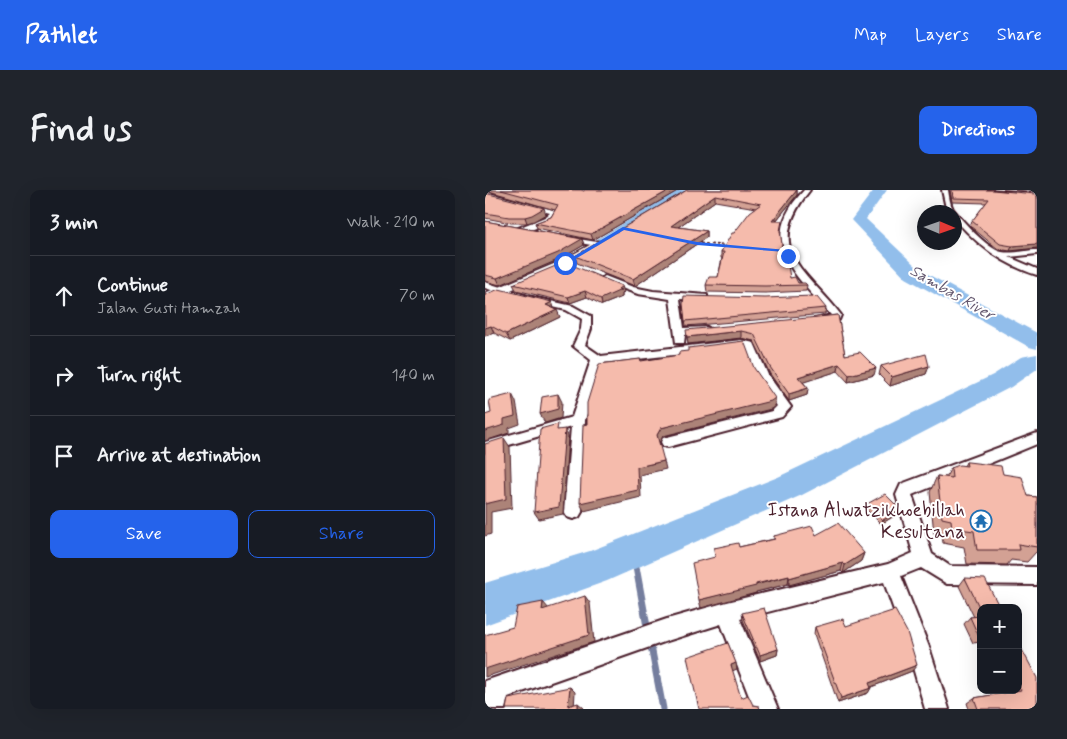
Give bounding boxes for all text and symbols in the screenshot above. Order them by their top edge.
text: Pathlet [25,20,97,51]
text: Map [854,23,887,47]
text: Layers [915,23,969,47]
text: Share [997,23,1042,47]
button: Directions [919,106,1037,154]
text: Find us [30,107,132,153]
north arrow [917,205,962,250]
text: 3 min [50,209,98,237]
text: Walk · 210 m [347,212,435,233]
route end [777,245,800,268]
route start [554,252,577,275]
water label: Sambas River [906,260,1000,327]
text: Continue [97,273,168,298]
icon: ahead [50,282,78,310]
text: 70 m [399,285,435,306]
text: Jalan Gusti Hamzah [97,298,240,319]
icon: right [50,362,78,390]
text: Turn right [97,363,181,388]
text: 140 m [391,365,435,386]
icon: arrive [50,442,78,470]
text: Arrive at destination [97,443,261,468]
place label: Istana Alwatzikhoebillah Kesultana [767,498,965,545]
temple icon: Istana Alwatzikhoebillah Kesultana [969,509,993,533]
button: Save [50,510,238,558]
button: Share [248,510,435,558]
map controls [977,604,1022,694]
button: + [977,604,1022,649]
button: − [977,649,1022,694]

